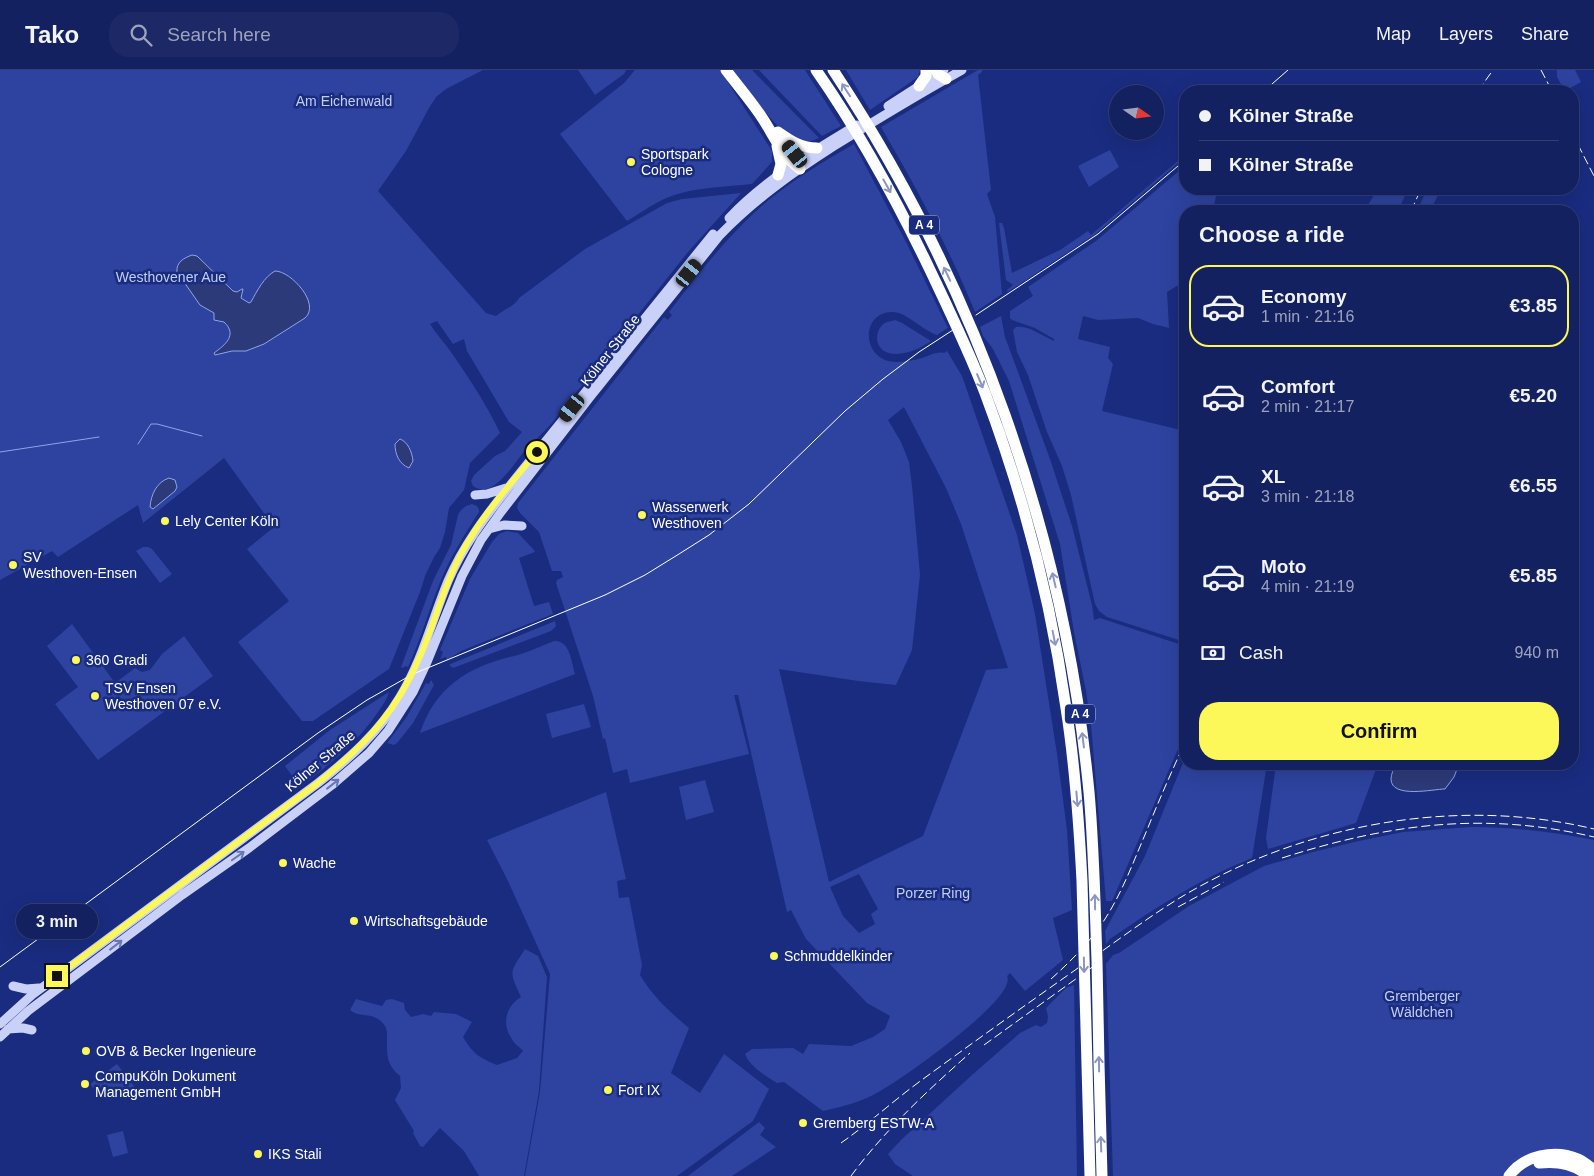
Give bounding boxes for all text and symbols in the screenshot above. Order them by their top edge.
search box [109,12,459,57]
text: Tako [25,21,79,48]
icon: search [127,21,155,49]
text: Search here [167,24,271,45]
text: Map [1376,24,1411,44]
text: Layers [1439,24,1493,44]
text: Share [1521,24,1569,44]
one-way arrow [841,83,851,97]
north arrow [1109,85,1164,140]
map controls [1109,85,1164,140]
park label: Am Eichenwald [296,93,392,109]
text: Kölner Straße [1229,105,1354,126]
car [779,138,810,170]
place label: Sportspark Cologne [641,146,710,178]
text: Kölner Straße [1229,154,1354,175]
marker: Sportspark Cologne [625,156,637,168]
one-way arrow [882,178,892,193]
road number: A 4 [909,216,939,234]
text: Choose a ride [1199,222,1344,247]
car [673,257,704,289]
one-way arrow [942,267,952,282]
park label: Westhovener Aue [116,269,226,285]
icon: car [1201,284,1246,329]
text: Economy [1261,286,1347,307]
text: €3.85 [1509,295,1557,316]
text: 1 min · 21:16 [1261,308,1354,325]
street label: Kölner Straße [577,311,643,389]
one-way arrow [975,373,985,388]
icon: car [1201,374,1246,419]
text: Comfort [1261,376,1335,397]
text: €5.20 [1509,385,1557,406]
car [556,392,587,424]
text: 2 min · 21:17 [1261,398,1354,415]
route start [526,441,548,463]
icon: car [1201,464,1246,509]
text: XL [1261,466,1285,487]
text: €6.55 [1509,475,1557,496]
text: 3 min · 21:18 [1261,488,1354,505]
place label: Wasserwerk Westhoven [652,499,729,531]
marker: Wasserwerk Westhoven [636,509,648,521]
place label: Lely Center Köln [175,513,279,529]
marker: Lely Center Köln [159,515,171,527]
place label: SV Westhoven-Ensen [23,549,137,581]
icon: car [1201,554,1246,599]
text: Moto [1261,556,1306,577]
marker: SV Westhoven-Ensen [7,559,19,571]
text: €5.85 [1509,565,1557,586]
one-way arrow [1049,572,1058,588]
text: 4 min · 21:19 [1261,578,1354,595]
one-way arrow [1050,629,1059,645]
icon: cash [1199,639,1227,667]
text: Cash [1239,642,1283,663]
text: 940 m [1515,644,1559,661]
place label: 360 Gradi [86,652,147,668]
marker: 360 Gradi [70,654,82,666]
place label: TSV Ensen Westhoven 07 e.V. [105,680,222,712]
marker: TSV Ensen Westhoven 07 e.V. [89,690,101,702]
button: Confirm [1199,702,1559,760]
road number: A 4 [1065,704,1095,724]
street label: Kölner Straße [282,727,358,795]
one-way arrow [1078,732,1088,748]
one-way arrow [326,779,339,790]
one-way arrow [1072,790,1081,806]
one-way arrow [231,851,245,861]
place label: Wache [293,855,336,871]
marker: Wache [277,857,289,869]
park label: Porzer Ring [896,885,970,901]
one-way arrow [1090,894,1100,910]
callout: 3 min [16,904,98,938]
text: 3 min [36,913,78,930]
place label: Wirtschaftsgebäude [364,913,488,929]
marker: Wirtschaftsgebäude [348,915,360,927]
one-way arrow [109,939,122,950]
place label: Schmuddelkinder [784,948,893,964]
marker: Schmuddelkinder [768,950,780,962]
one-way arrow [1080,956,1089,972]
route end [46,965,68,987]
park label: Gremberger Wäldchen [1384,988,1460,1020]
place label: OVB & Becker Ingenieure [96,1043,257,1059]
marker: OVB & Becker Ingenieure [80,1045,92,1057]
one-way arrow [1094,1056,1104,1072]
place label: CompuKöln Dokument Management GmbH [95,1068,236,1100]
marker: CompuKöln Dokument Management GmbH [79,1078,91,1090]
place label: Fort IX [618,1082,661,1098]
marker: Fort IX [602,1084,614,1096]
place label: Gremberg ESTW-A [813,1115,935,1131]
marker: Gremberg ESTW-A [797,1117,809,1129]
one-way arrow [1096,1137,1106,1153]
place label: IKS Stali [268,1146,322,1162]
marker: IKS Stali [252,1148,264,1160]

